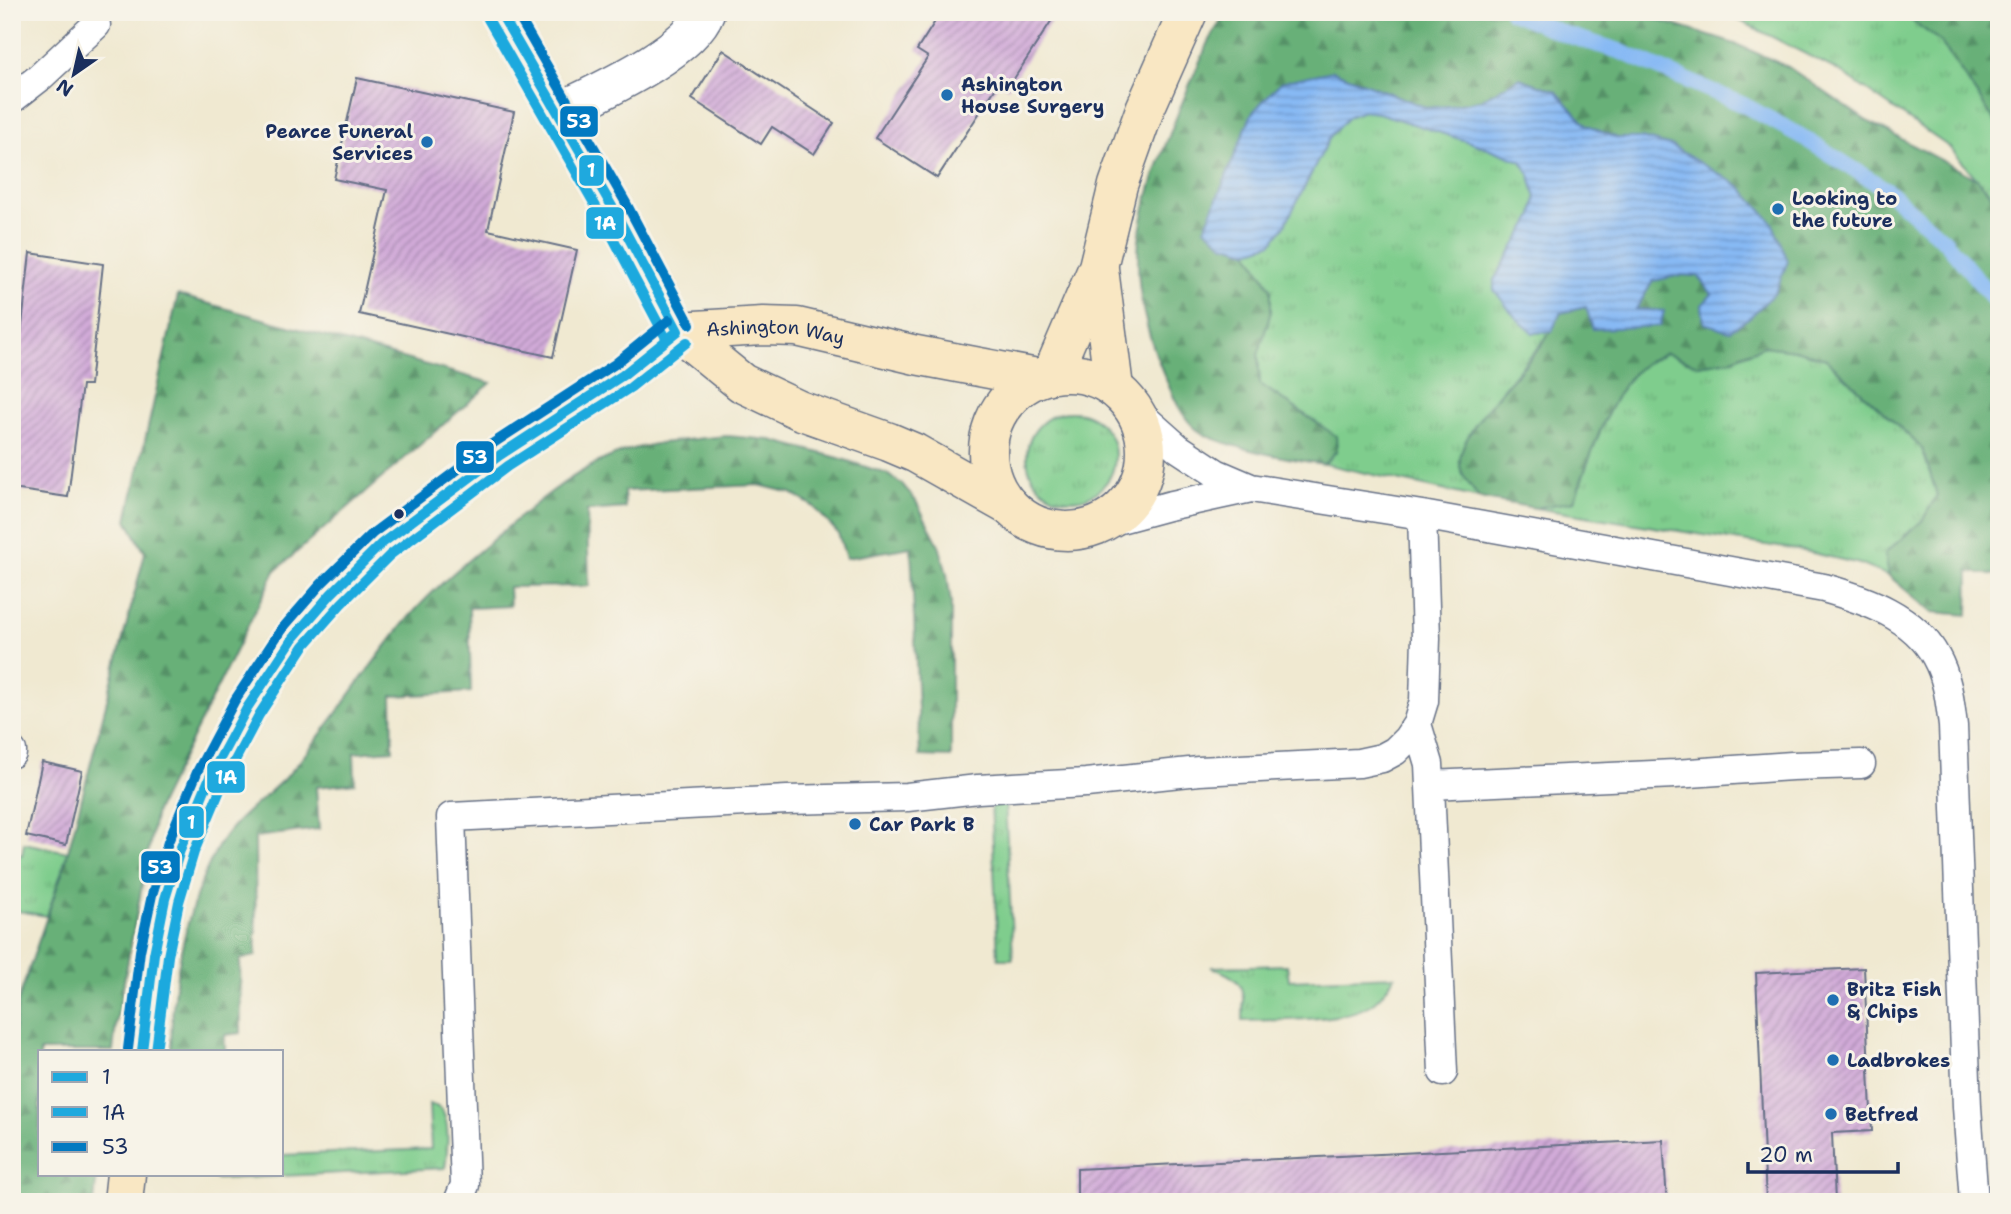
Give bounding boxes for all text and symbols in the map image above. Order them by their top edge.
north arrow [38,38,108,108]
place label: Ashington House Surgery [961,72,1104,119]
text: N [52,73,78,102]
marker: Ashington House Surgery [939,87,955,103]
line badge: 53 [559,105,599,138]
text: 53 [567,109,591,134]
place label: Pearce Funeral Services [265,119,413,166]
marker: Pearce Funeral Services [419,134,435,150]
line badge: 1 [578,154,605,187]
text: 1 [587,158,595,183]
place label: Looking to the future [1792,186,1897,233]
marker: Looking to the future [1770,201,1786,217]
line badge: 1A [585,206,625,240]
text: 1A [594,211,616,236]
street label: Ashington Way [705,313,847,350]
line badge: 53 [455,440,495,474]
text: 53 [463,445,487,470]
unlabelled marker [392,507,406,521]
line badge: 1A [206,760,246,794]
text: 1A [215,765,237,790]
line badge: 1 [178,805,205,839]
text: 1 [187,810,195,835]
place label: Car Park B [869,812,975,837]
marker: Car Park B [847,816,863,832]
line badge: 53 [140,850,181,884]
text: 53 [148,855,172,880]
place label: Britz Fish & Chips [1847,977,1942,1024]
marker: Britz Fish & Chips [1825,992,1841,1008]
place label: Ladbrokes [1847,1048,1950,1073]
legend [38,1050,284,1176]
marker: Ladbrokes [1825,1052,1841,1068]
text: 1 [102,1063,111,1091]
text: 1A [102,1099,125,1127]
place label: Betfred [1845,1102,1919,1127]
marker: Betfred [1823,1106,1839,1122]
scale bar [1748,1130,1899,1174]
text: 53 [102,1133,129,1161]
text: 20 m [1759,1141,1813,1169]

